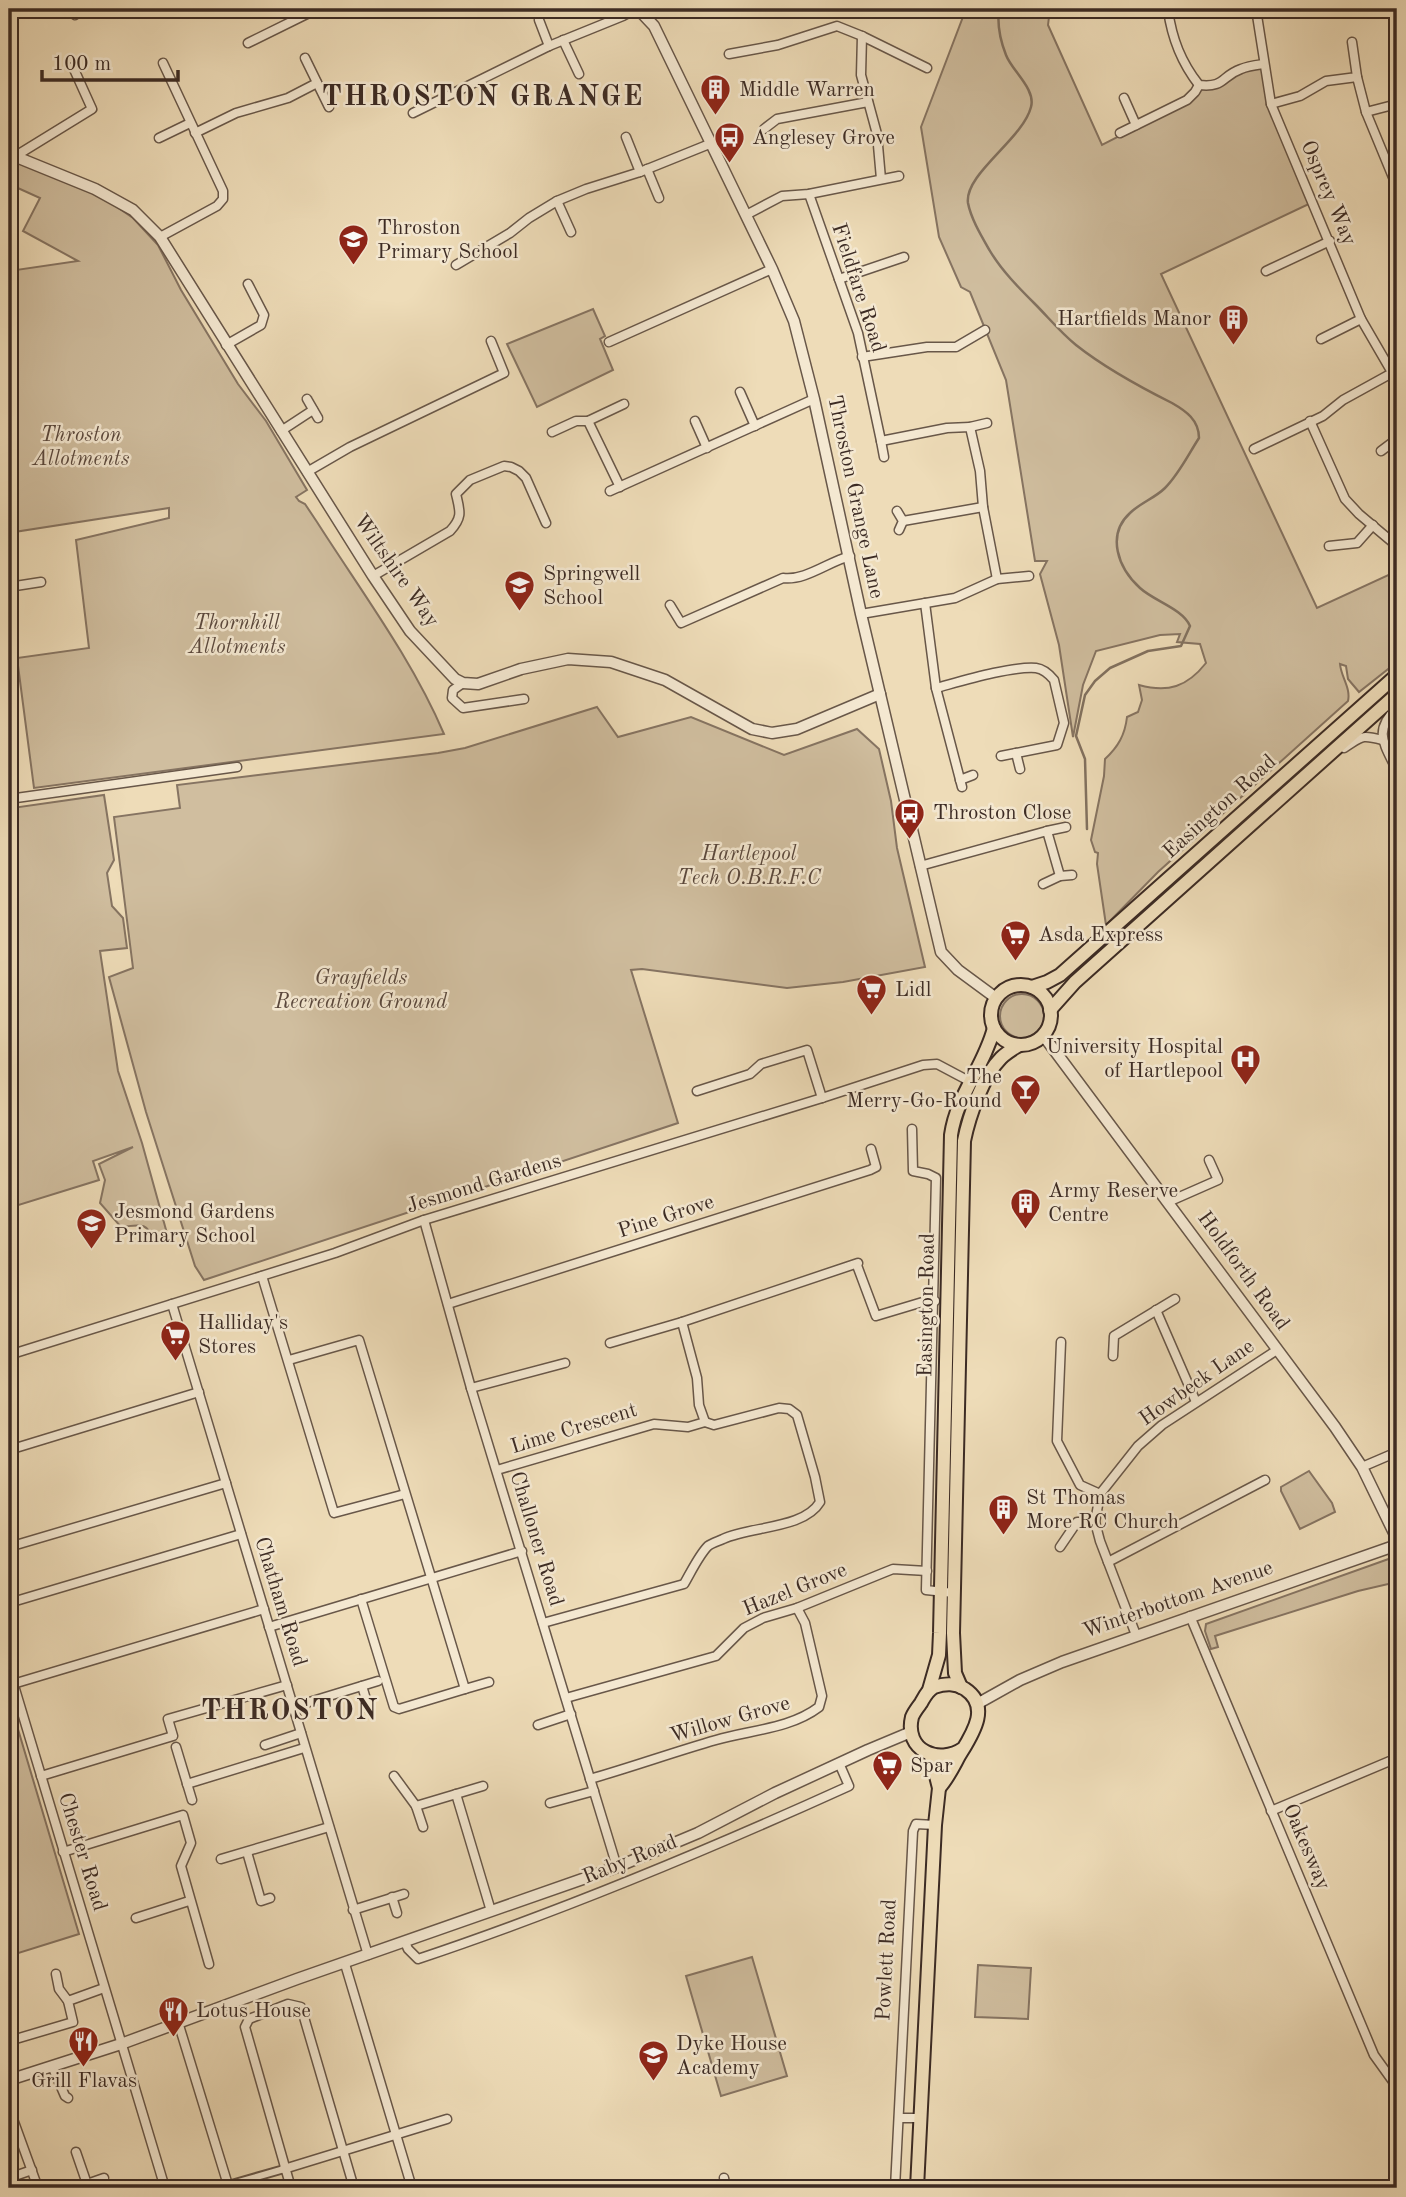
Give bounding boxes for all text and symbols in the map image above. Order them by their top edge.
scale bar [42,38,178,82]
text: 100 m [52,54,111,75]
building icon: Middle Warren [699,73,733,117]
place label: Middle Warren [739,80,875,101]
district label: THROSTON GRANGE [322,84,644,112]
bus stop icon: Anglesey Grove [712,121,746,165]
place label: Anglesey Grove [752,128,895,149]
street label: Osprey Way [1296,137,1360,249]
place label: Throston Primary School [377,218,519,263]
street label: Fieldfare Road [827,221,889,355]
school or university icon: Throston Primary School [337,223,371,267]
building icon: Hartfields Manor [1217,302,1251,346]
place label: Hartfields Manor [1057,309,1211,330]
street label: Throston Grange Lane [823,393,887,601]
park label: Throston Allotments [32,425,130,470]
street label: Wiltshire Way [349,511,443,631]
place label: Springwell School [543,564,640,609]
school or university icon: Springwell School [503,569,537,613]
park label: Thornhill Allotments [188,613,286,658]
street label: Easington Road [1159,751,1281,863]
bus stop icon: Throston Close [893,796,927,840]
place label: Throston Close [933,803,1071,824]
park label: Hartlepool Tech O.B.R.F.C [677,844,822,889]
supermarket icon: Asda Express [998,918,1032,962]
place label: Asda Express [1038,925,1163,946]
park label: Grayfields Recreation Ground [274,968,448,1013]
supermarket icon: Lidl [855,973,889,1017]
place label: Lidl [895,980,932,1001]
place label: University Hospital of Hartlepool [1046,1037,1223,1082]
hospital icon: University Hospital of Hartlepool [1229,1042,1263,1086]
place label: The Merry-Go-Round [846,1067,1002,1112]
bar icon: The Merry-Go-Round [1008,1072,1042,1116]
street label: Jesmond Gardens [404,1150,564,1218]
place label: Army Reserve Centre [1048,1181,1178,1226]
building icon: Army Reserve Centre [1008,1186,1042,1230]
street label: Pine Grove [615,1192,717,1242]
place label: Jesmond Gardens Primary School [114,1202,275,1247]
school or university icon: Jesmond Gardens Primary School [74,1207,108,1251]
street label: Holdforth Road [1193,1208,1293,1334]
street label: Easington Road [915,1233,939,1377]
place label: Halliday's Stores [198,1313,288,1358]
supermarket icon: Halliday's Stores [158,1318,192,1362]
street label: Howbeck Lane [1136,1336,1258,1430]
street label: Lime Crescent [508,1400,640,1458]
street label: Challoner Road [506,1469,567,1609]
place label: St Thomas More RC Church [1026,1488,1179,1533]
building icon: St Thomas More RC Church [986,1493,1020,1537]
street label: Chatham Road [250,1535,310,1669]
street label: Winterbottom Avenue [1080,1558,1276,1642]
street label: Hazel Grove [740,1560,850,1620]
street label: Willow Grove [668,1693,792,1747]
district label: THROSTON [201,1698,379,1726]
supermarket icon: Spar [870,1749,904,1793]
place label: Spar [910,1756,953,1777]
street label: Chester Road [54,1790,110,1914]
street label: Oakesway [1278,1801,1334,1893]
street label: Raby Road [580,1832,680,1888]
street label: Powlett Road [873,1898,901,2022]
restaurant icon: Lotus House [156,1994,190,2038]
place label: Lotus House [196,2001,311,2022]
restaurant icon: Grill Flavas [67,2024,101,2068]
place label: Dyke House Academy [676,2034,787,2079]
school or university icon: Dyke House Academy [636,2039,670,2083]
place label: Grill Flavas [31,2071,137,2092]

